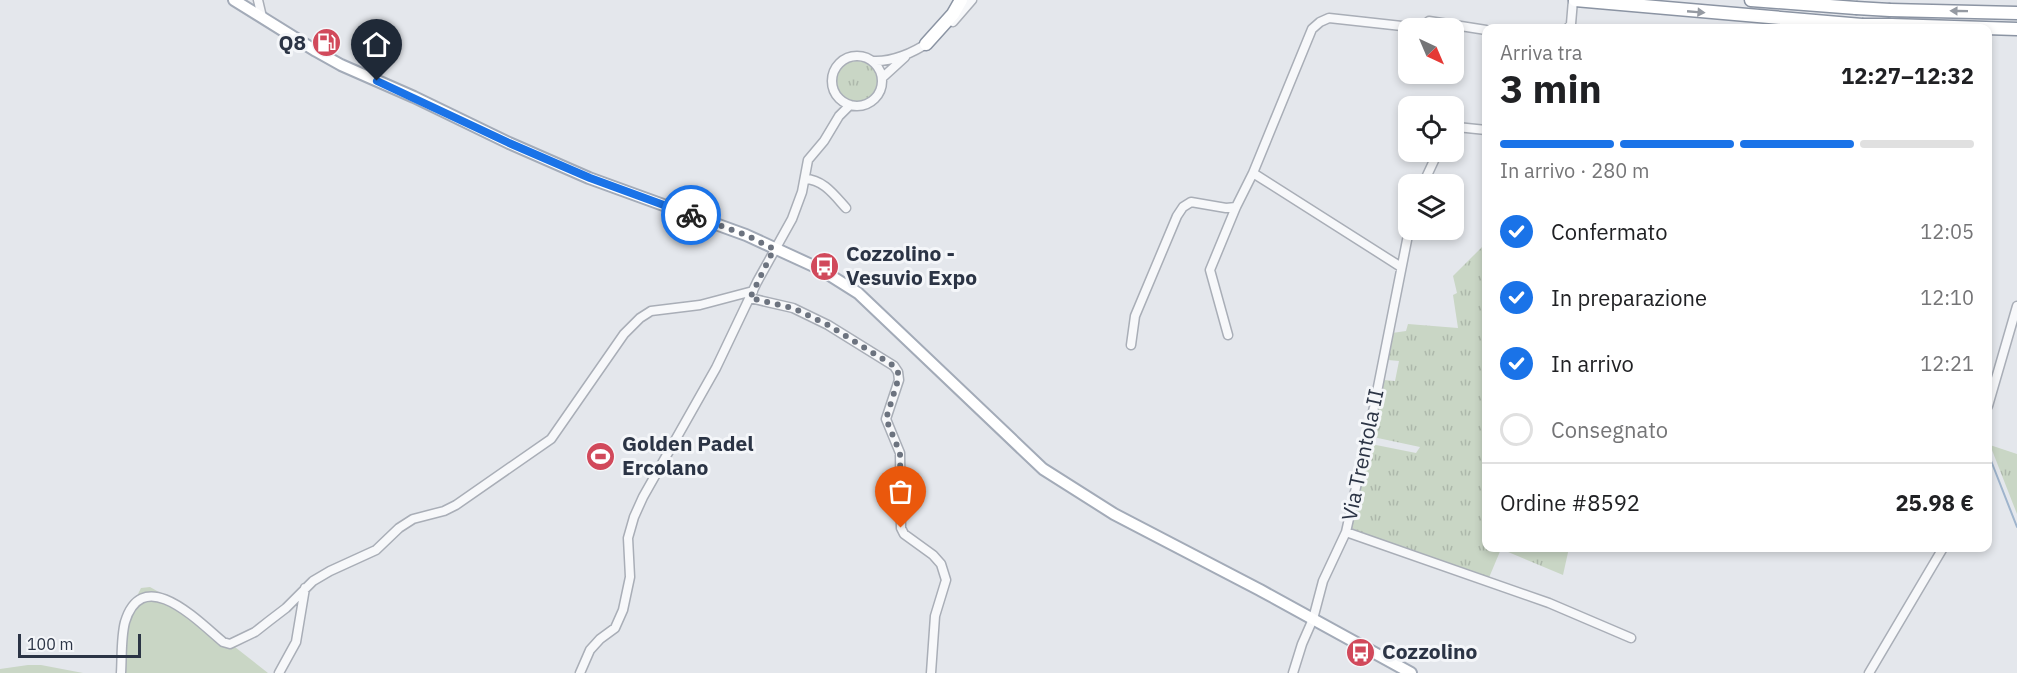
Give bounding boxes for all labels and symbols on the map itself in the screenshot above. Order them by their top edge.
one-way arrow [1686,7,1705,17]
one-way arrow [1949,7,1968,16]
north arrow [1398,18,1464,84]
pin [351,19,402,81]
fuel station icon: Q8 [311,27,343,59]
place label: Q8 [278,28,306,56]
courier [661,185,721,245]
place label: Cozzolino - Vesuvio Expo [846,239,977,291]
bus stop icon: Cozzolino - Vesuvio Expo [809,250,841,282]
street label: Via Trentola II [1334,386,1390,523]
place label: Golden Padel Ercolano [622,429,754,481]
sports icon: Golden Padel Ercolano [585,440,617,472]
pin [875,466,926,528]
scale bar [18,631,141,658]
bus stop icon: Cozzolino [1345,636,1377,668]
place label: Cozzolino [1382,637,1478,665]

